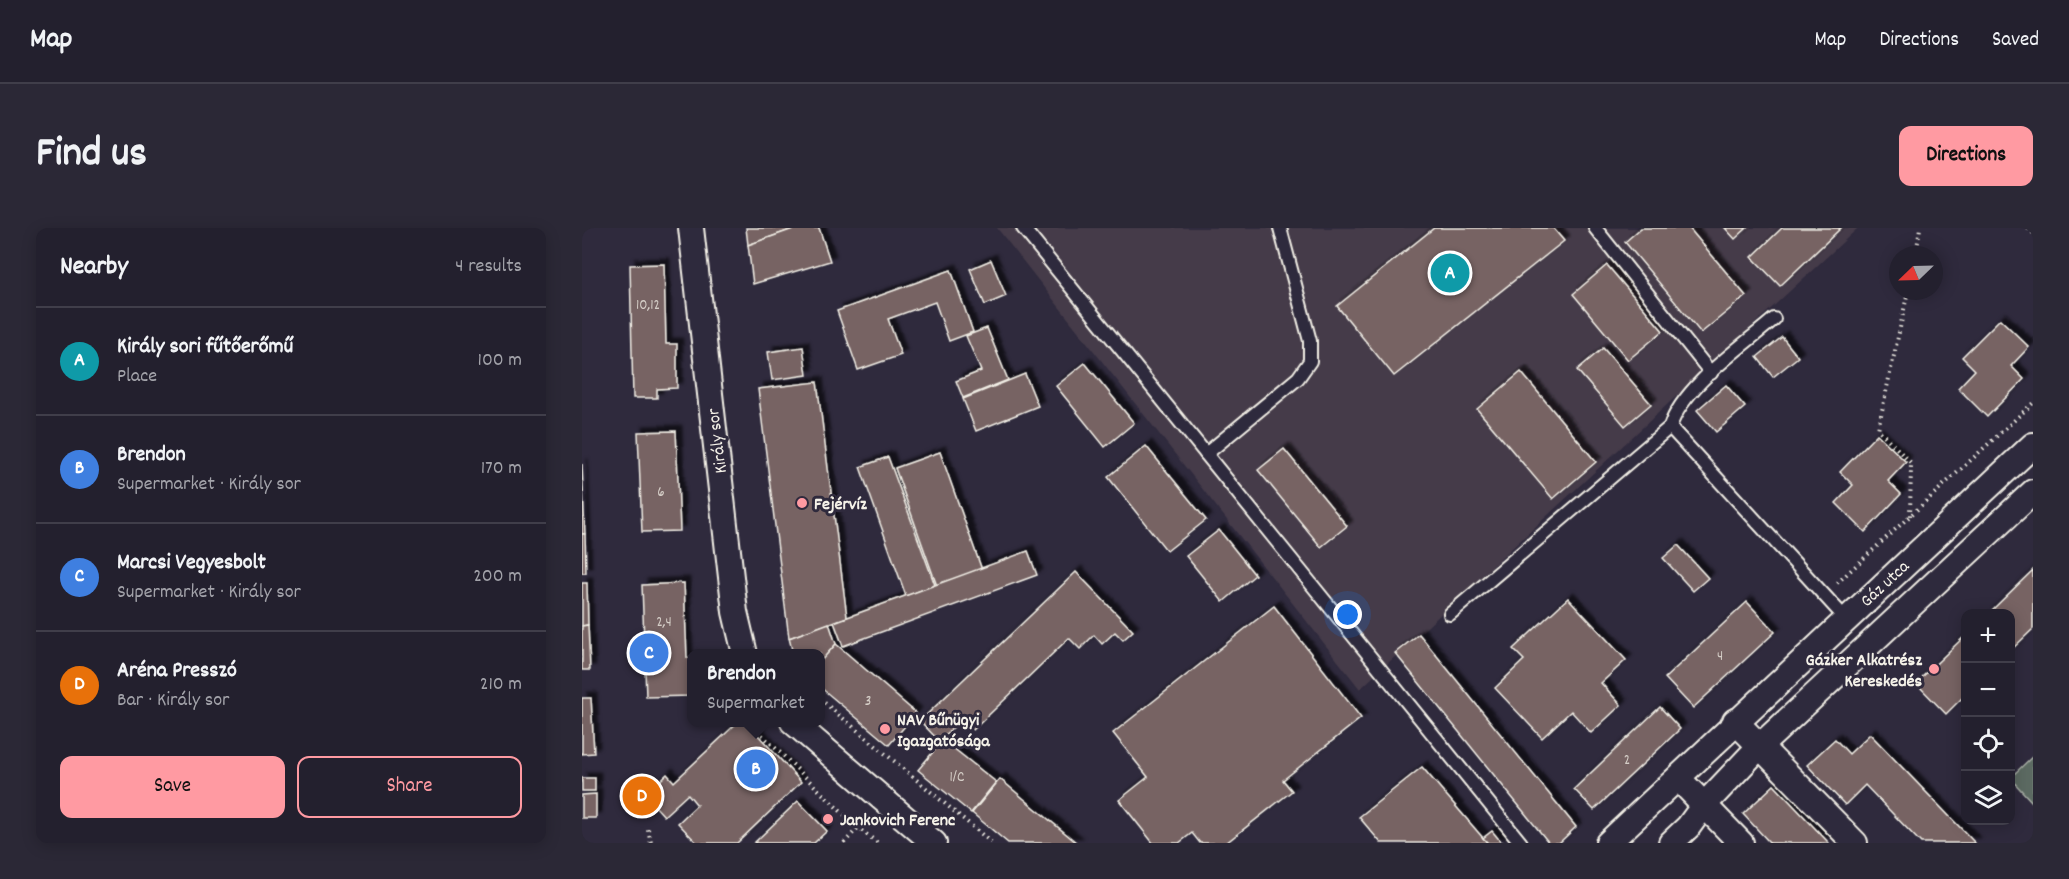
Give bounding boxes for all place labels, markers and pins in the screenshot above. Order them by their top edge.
pin: A [1430,250,1470,296]
place label: Fejérvíz [814,493,867,518]
marker: Fejérvíz [795,496,809,510]
pin: C [630,630,668,676]
place label: Gázker Alkatrész Kereskedés [1806,649,1922,695]
marker: Gázker Alkatrész Kereskedés [1927,662,1941,676]
place label: NAV Bűnügyi Igazgatósága [897,709,990,755]
marker: NAV Bűnügyi Igazgatósága [878,722,892,736]
pin: B [736,746,776,792]
pin: D [622,774,662,818]
place label: Jankovich Ferenc [840,809,955,834]
marker: Jankovich Ferenc [821,812,835,826]

